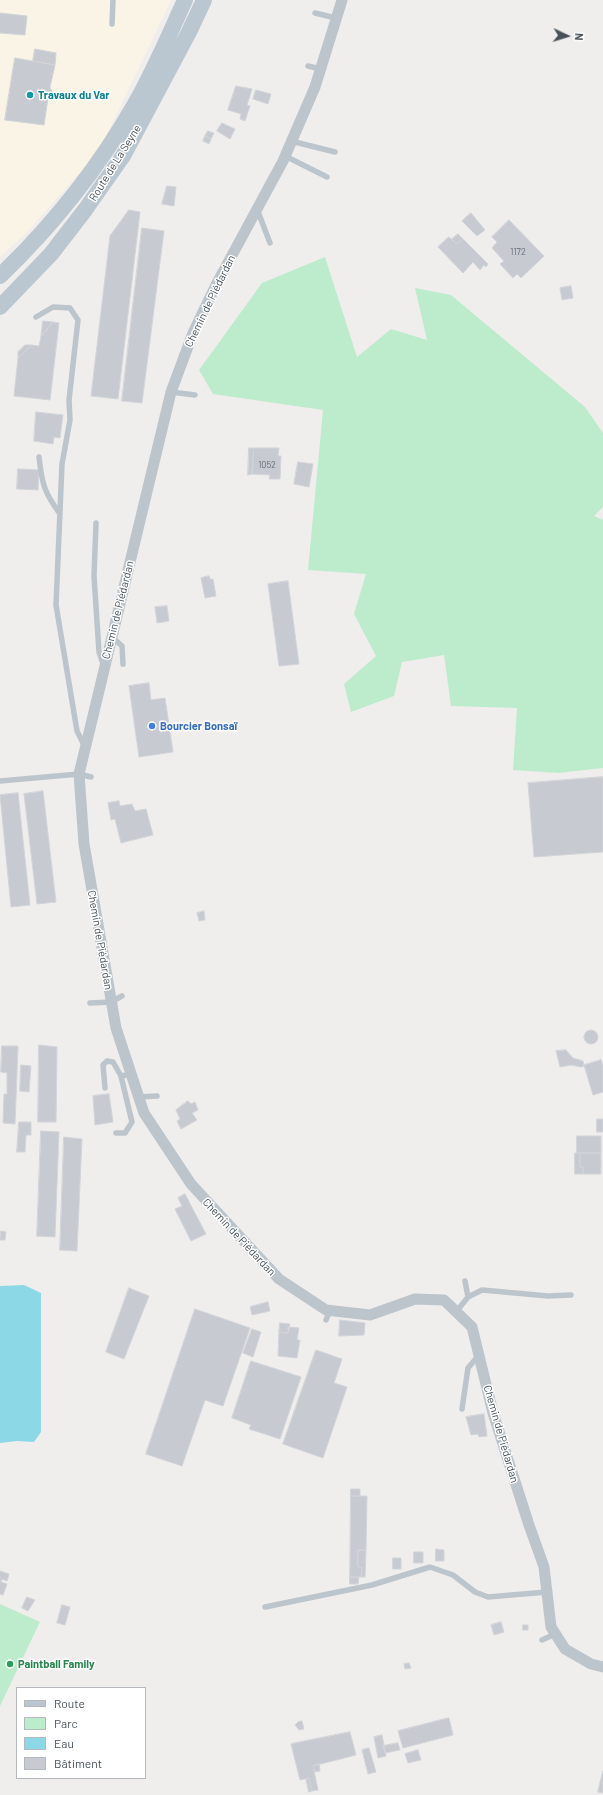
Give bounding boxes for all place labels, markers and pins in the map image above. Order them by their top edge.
place label: Travaux du Var [38,88,110,102]
marker: Travaux du Var [25,90,35,100]
place label: Bourcier Bonsaï [160,719,237,733]
marker: Bourcier Bonsaï [147,721,157,731]
place label: Paintball Family [18,1657,95,1671]
marker: Paintball Family [5,1659,15,1669]

